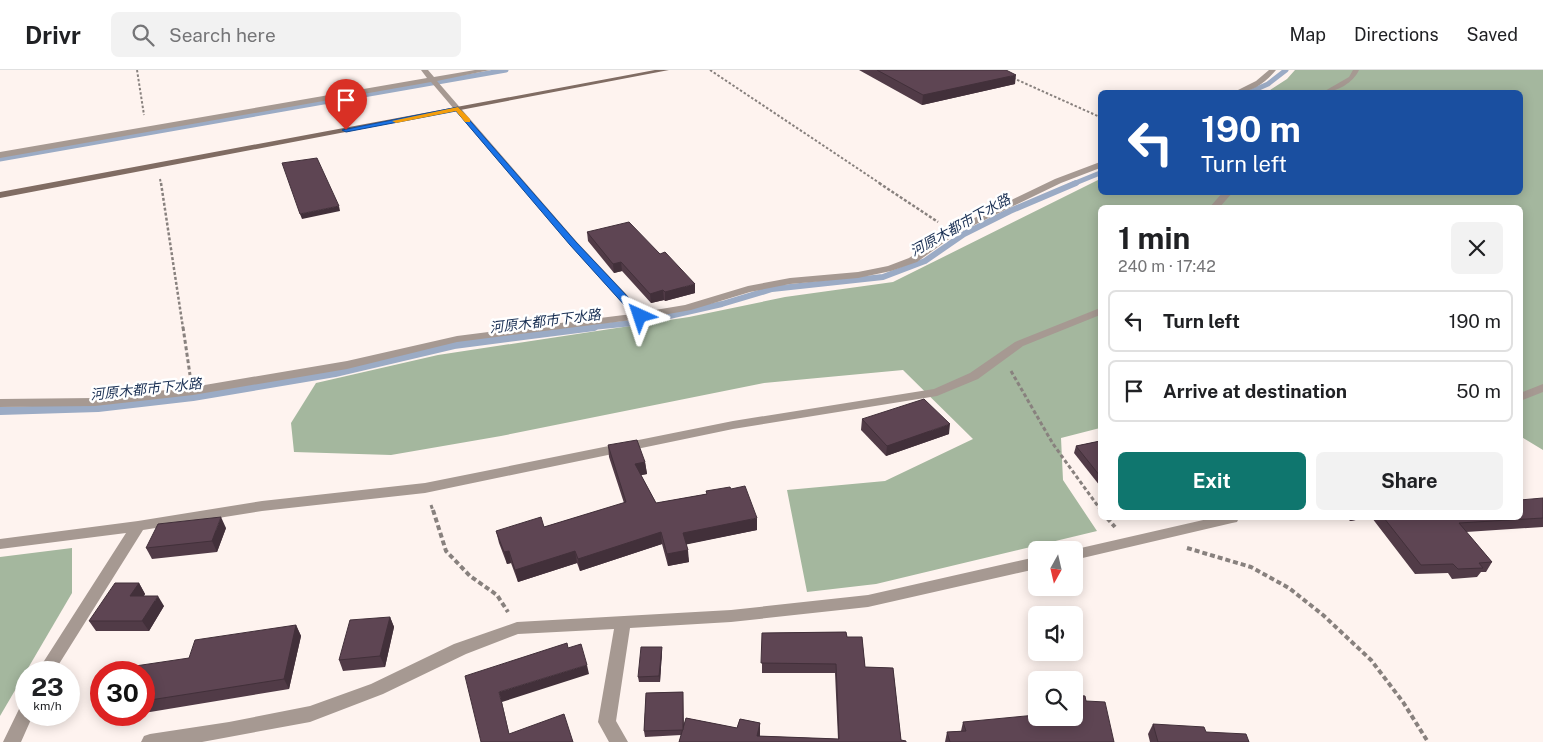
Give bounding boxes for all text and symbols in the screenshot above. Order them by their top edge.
search box [111,12,461,57]
text: Drivr [25,21,81,49]
icon: search [129,21,157,49]
text: Search here [169,24,276,46]
text: Map [1289,24,1326,45]
text: Directions [1354,24,1439,45]
text: Saved [1467,24,1518,45]
pin [325,79,367,130]
icon: arrive [332,86,360,114]
text: 190 m [1201,109,1301,150]
icon: left [1118,110,1183,175]
text: Turn left [1201,151,1287,177]
water label: 河原木都市下水路 [907,190,1014,259]
text: 1 min [1118,220,1190,256]
button: close [1451,222,1503,274]
text: 240 m · 17:42 [1118,257,1216,276]
position arrow [613,289,665,341]
water label: 河原木都市下水路 [488,306,603,336]
icon: left [1120,307,1148,335]
text: Turn left [1163,310,1240,332]
text: 190 m [1449,310,1501,332]
water label: 河原木都市下水路 [89,375,204,403]
icon: arrive [1120,377,1148,405]
text: Arrive at destination [1163,380,1347,402]
text: 50 m [1456,380,1501,402]
button: Exit [1118,452,1306,510]
button: Share [1316,452,1503,510]
north arrow [1028,541,1082,596]
map controls [1028,541,1083,726]
button: sound [1028,606,1083,661]
speed limit sign: 30 [90,661,155,726]
button: search [1028,671,1083,726]
text: 23 [31,672,64,702]
text: km/h [33,699,62,713]

